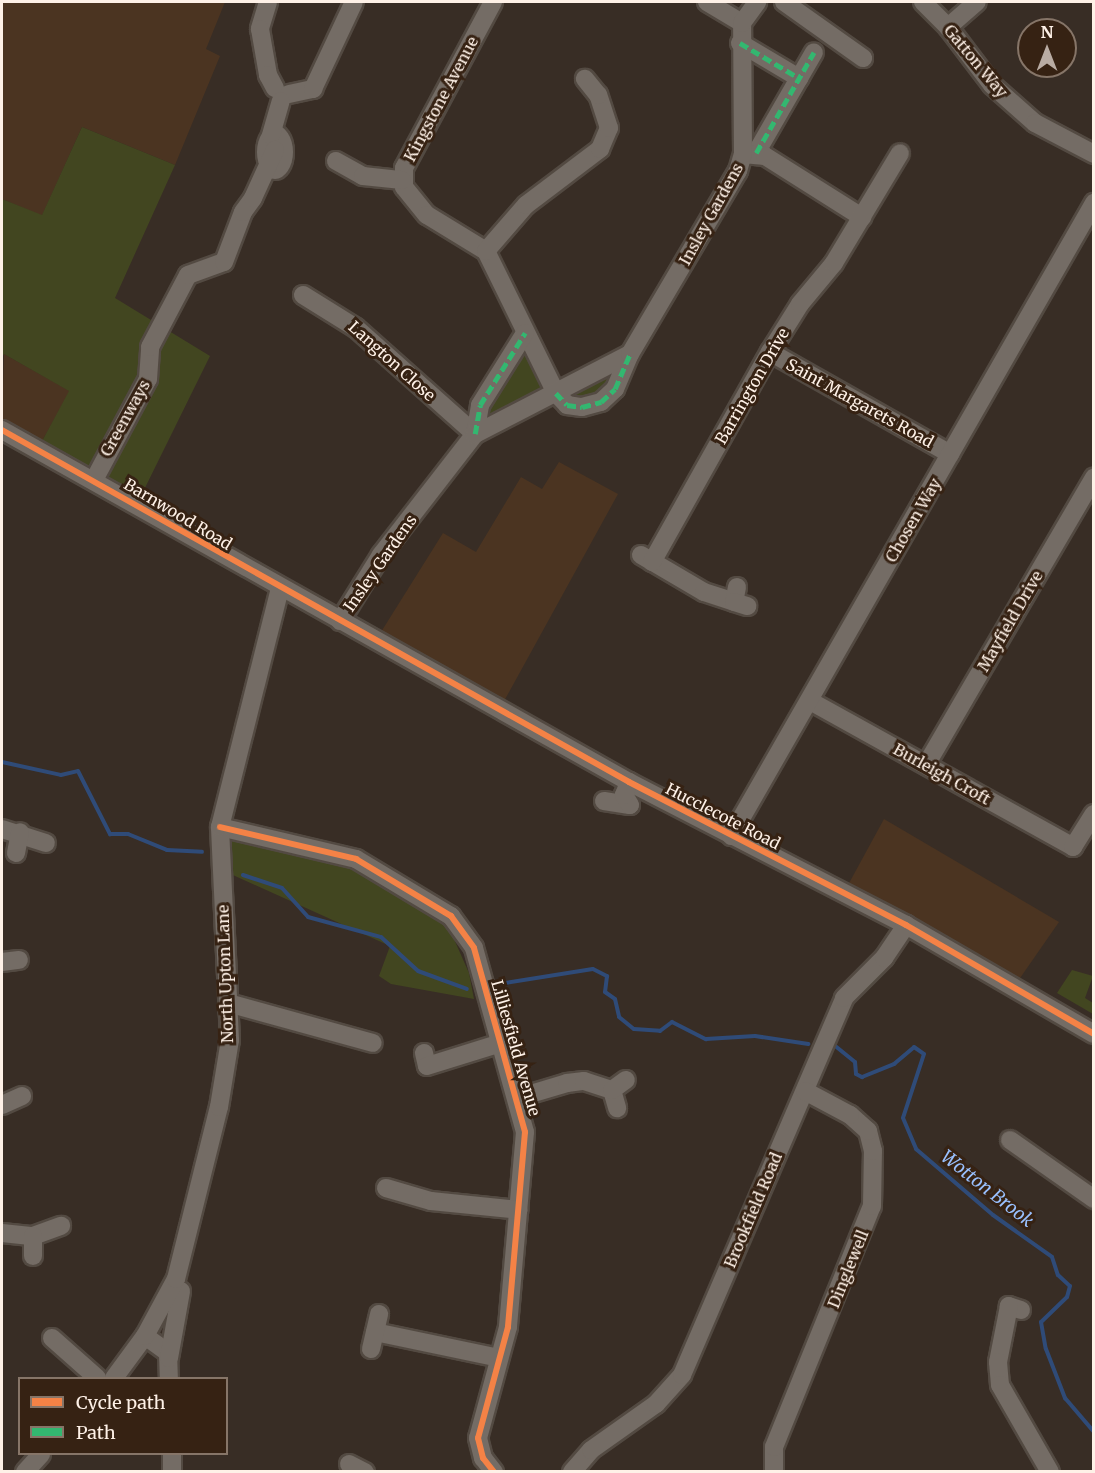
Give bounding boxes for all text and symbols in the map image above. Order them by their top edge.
north arrow [1017,18,1077,78]
street label: Gatton Way [940,21,1012,101]
text: N [1041,22,1053,42]
street label: Kingstone Avenue [400,33,482,165]
street label: Insley Gardens [675,160,747,268]
street label: Langton Close [345,317,439,405]
street label: Barrington Drive [711,325,793,447]
street label: Saint Margarets Road [783,354,937,452]
street label: Greenways [96,376,154,460]
street label: Barnwood Road [121,474,235,554]
street label: Chosen Way [881,475,945,565]
street label: Insley Gardens [339,511,421,615]
street label: Mayfield Drive [973,567,1047,675]
street label: Burleigh Croft [890,739,994,809]
street label: Hucclecote Road [662,779,784,853]
street label: North Upton Lane [213,905,237,1043]
street label: Lilliesfield Avenue [487,978,545,1118]
water label: Wotton Brook [936,1146,1038,1232]
street label: Brookfield Road [720,1149,786,1271]
street label: Dinglewell [824,1227,872,1311]
legend [18,1377,228,1455]
text: Cycle path [76,1391,165,1414]
text: Path [76,1421,116,1444]

